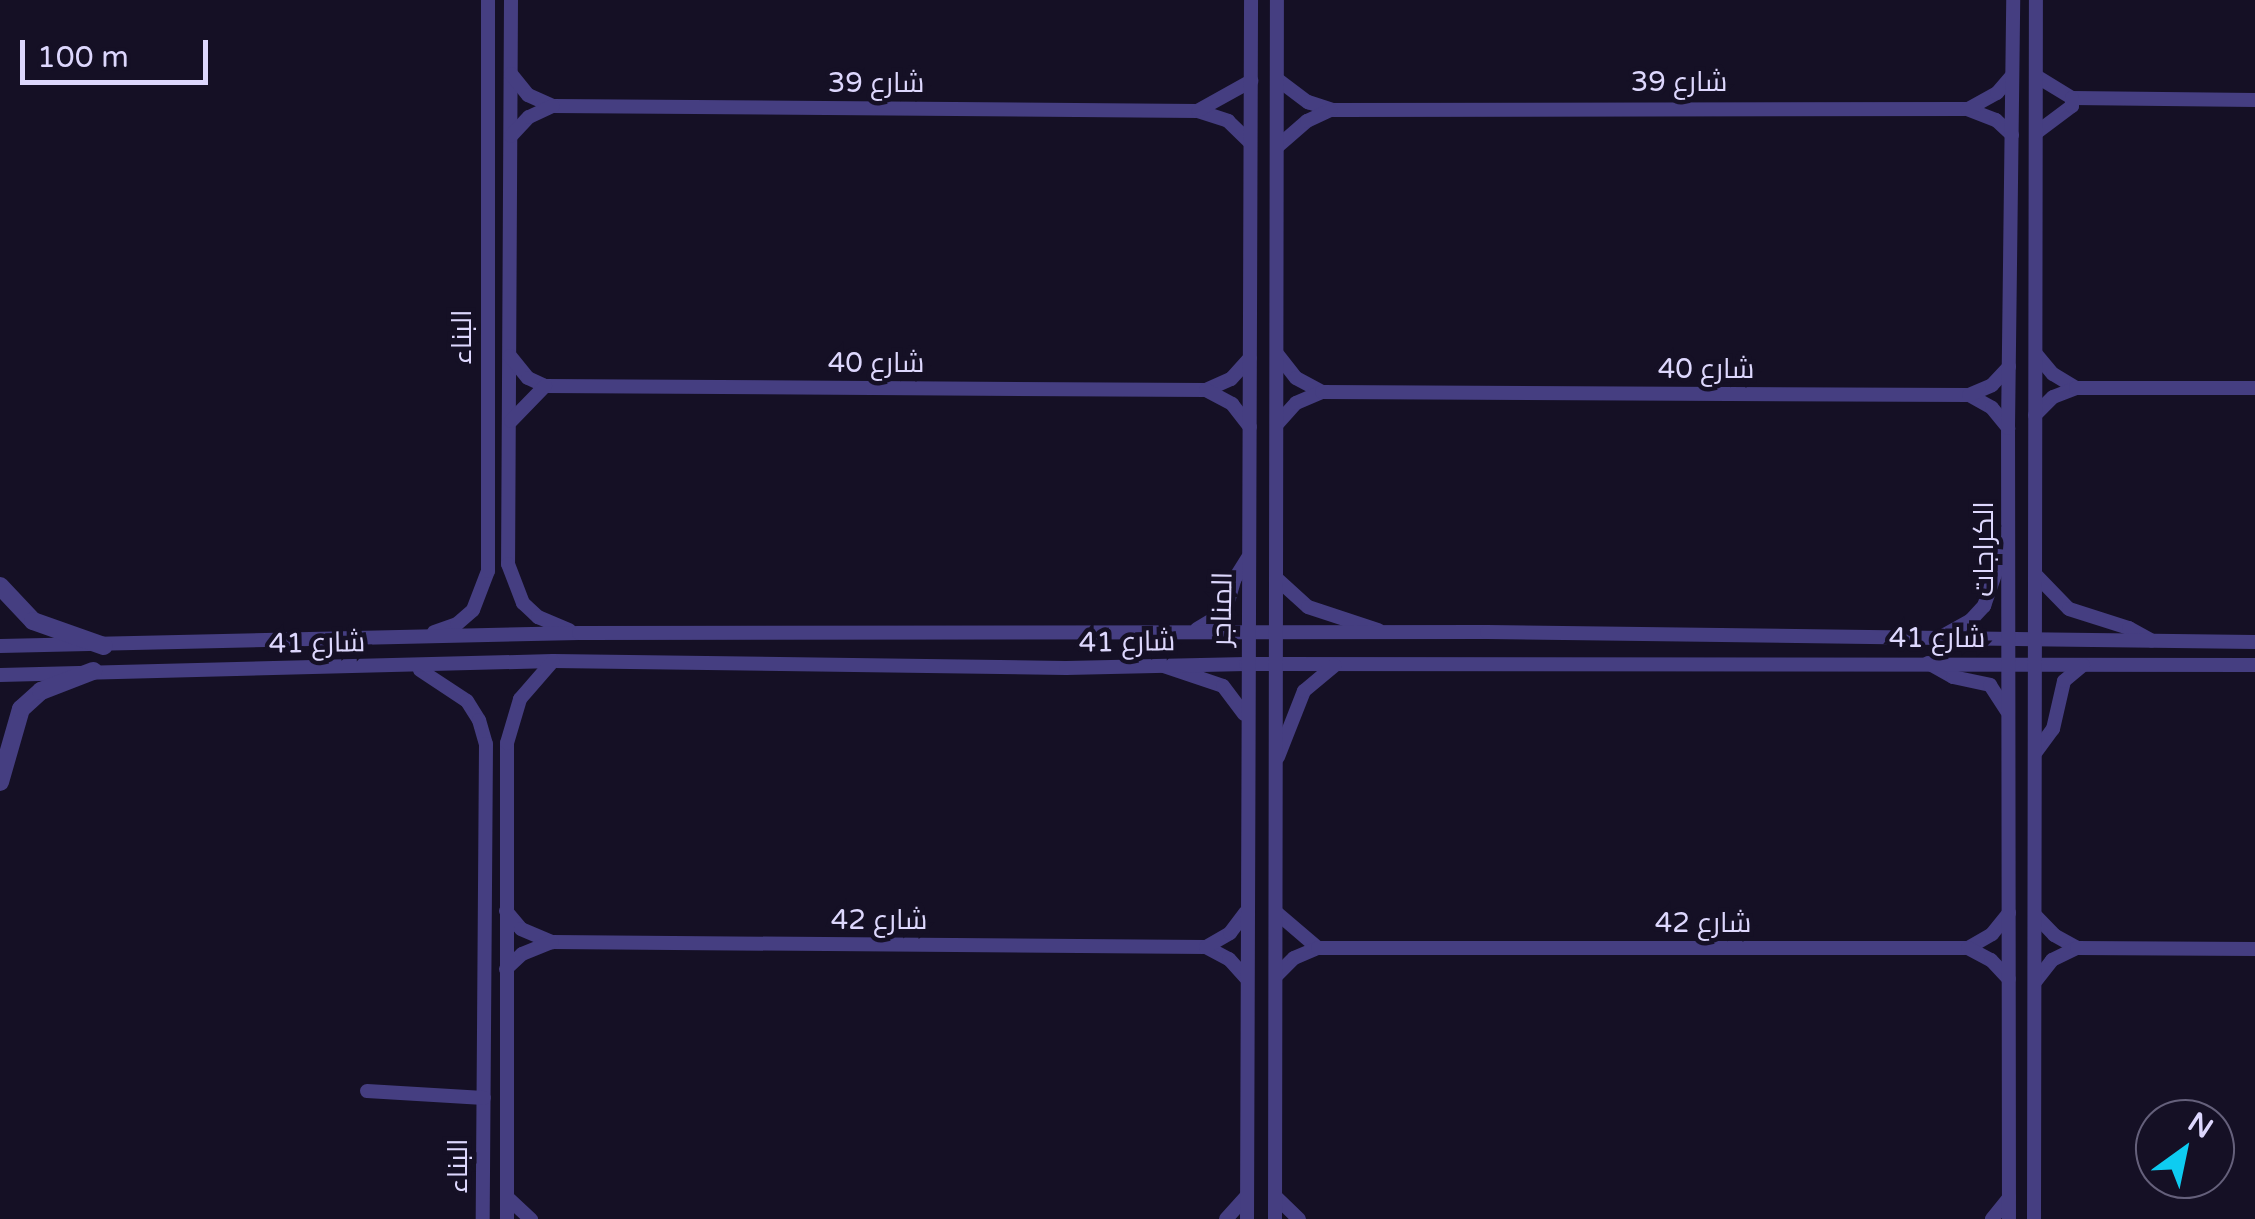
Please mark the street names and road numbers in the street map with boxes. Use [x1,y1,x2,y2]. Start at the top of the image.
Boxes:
street label: شارع 39 [1631,65,1727,99]
street label: شارع 39 [828,66,924,100]
street label: البناء [445,309,479,365]
street label: شارع 40 [828,346,924,380]
street label: شارع 40 [1658,352,1754,386]
street label: الكراجات [1967,501,2001,597]
street label: المناجر [1205,571,1239,647]
street label: شارع 41 [1889,621,1985,655]
street label: شارع 41 [1078,624,1176,660]
street label: شارع 41 [268,625,366,661]
street label: شارع 42 [831,903,927,937]
street label: شارع 42 [1655,906,1751,940]
street label: البناء [441,1138,475,1194]

